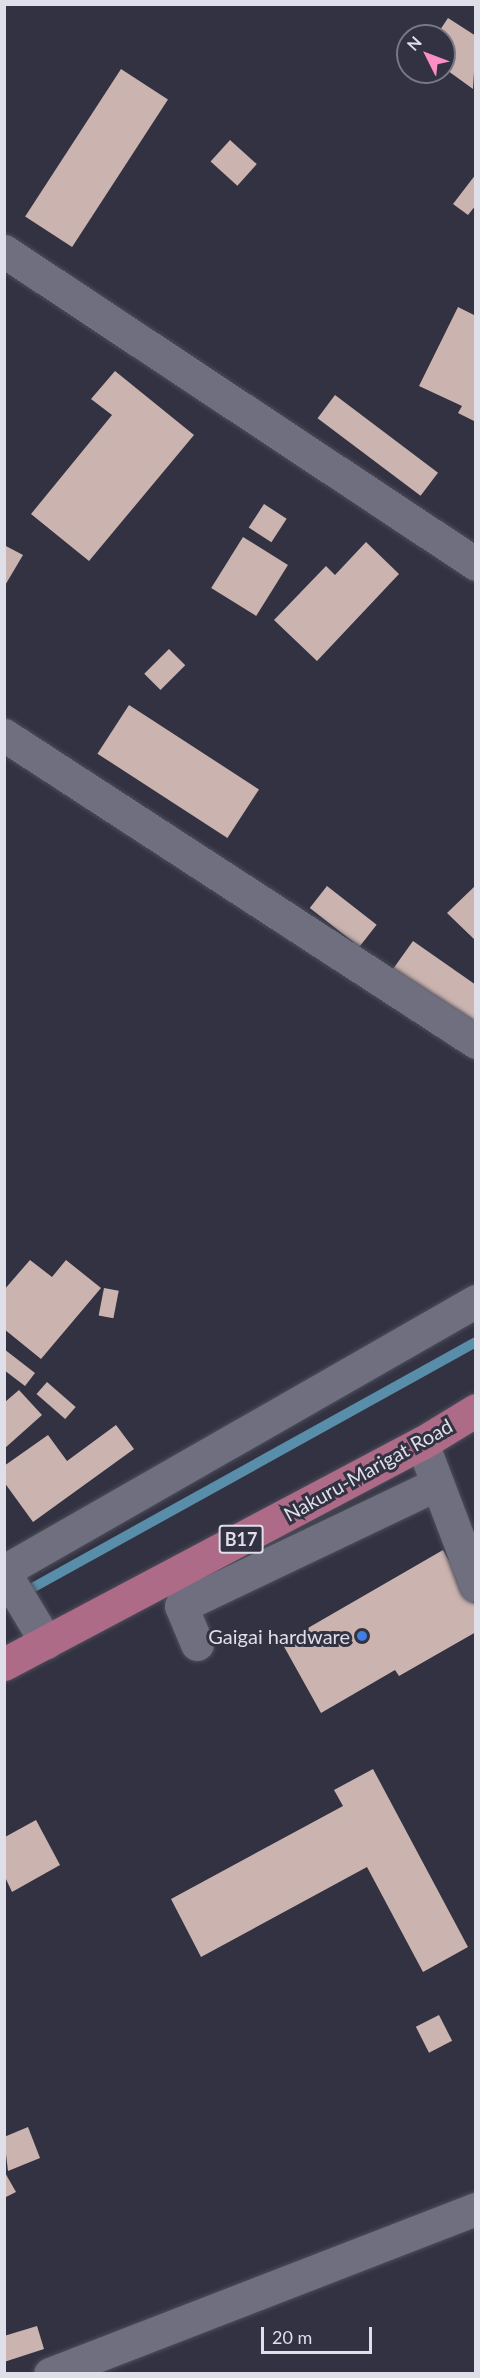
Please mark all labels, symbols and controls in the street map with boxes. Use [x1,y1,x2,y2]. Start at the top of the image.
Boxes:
north arrow [396,24,456,84]
text: N [403,32,425,54]
street label: Nakuru-Marigat Road [279,1414,457,1526]
road number: B17 [218,1524,264,1554]
place label: Gaigai hardware [208,1624,350,1648]
marker: Gaigai hardware [355,1629,369,1643]
scale bar [264,2315,375,2353]
text: 20 m [272,2326,312,2348]

